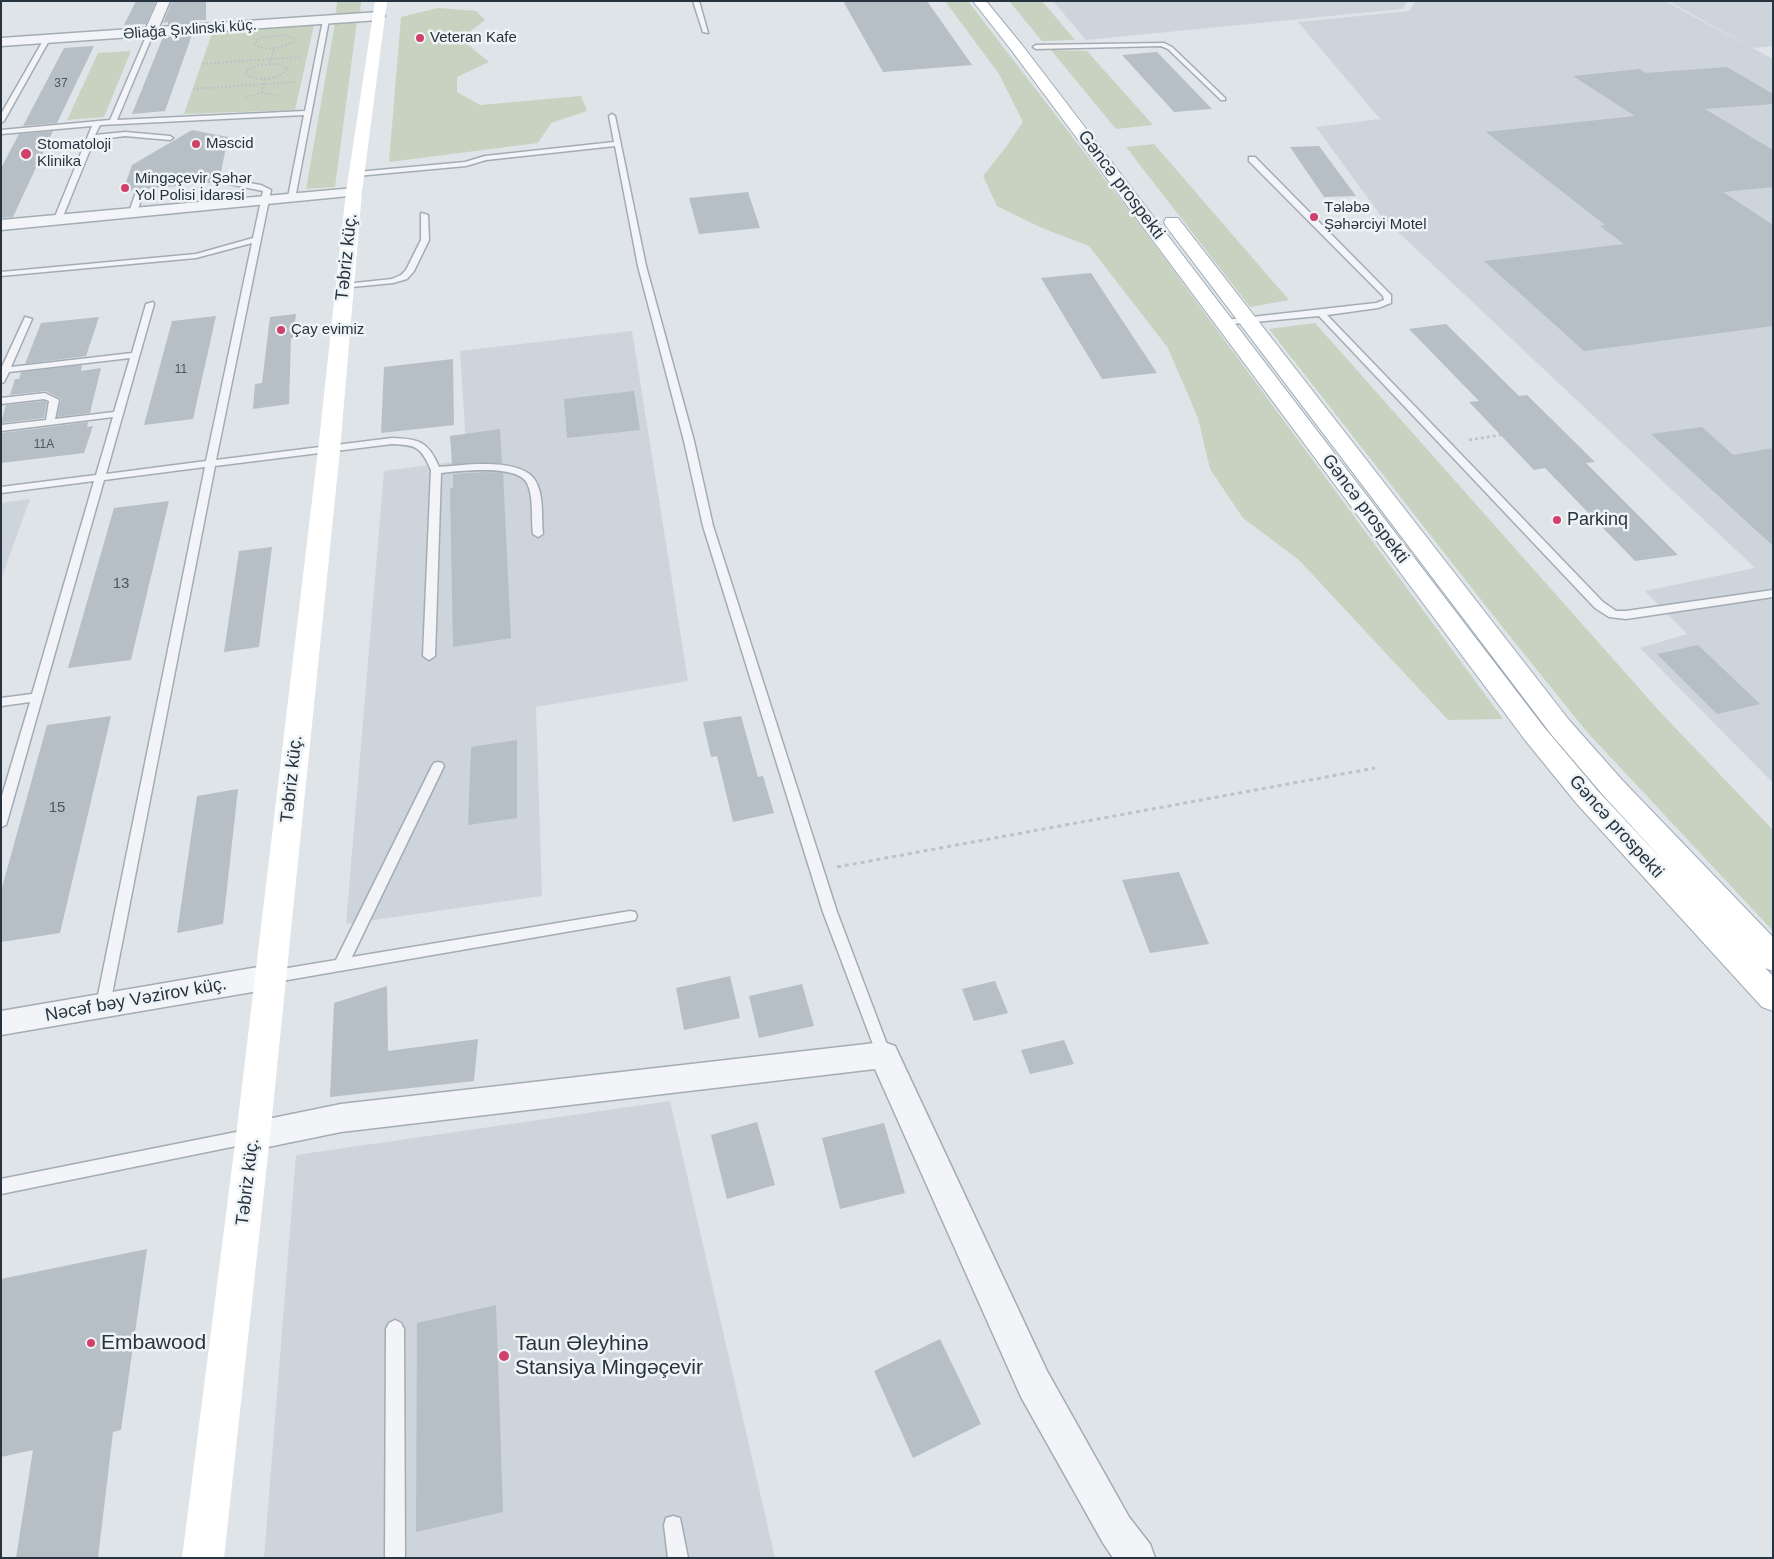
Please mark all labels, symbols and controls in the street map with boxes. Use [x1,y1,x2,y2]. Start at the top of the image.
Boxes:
street label: Əliağa Şıxlinski küç. [123,16,257,44]
place label: Veteran Kafe [430,29,517,47]
marker: Veteran Kafe [414,32,426,44]
house number: 37 [54,77,68,91]
street label: Gəncə prospekti [1073,126,1169,244]
place label: Məscid [206,135,254,153]
place label: Stomatoloji Klinika [37,136,111,171]
marker: Məscid [190,138,202,150]
marker: Stomatoloji Klinika [19,147,33,161]
place label: Mingəçevir Şəhər Yol Polisi İdarəsi [135,170,252,205]
marker: Mingəçevir Şəhər Yol Polisi İdarəsi [119,182,131,194]
place label: Tələbə Şəhərciyi Motel [1324,199,1427,234]
marker: Tələbə Şəhərciyi Motel [1308,211,1320,223]
street label: Təbriz küç. [332,212,362,302]
place label: Çay evimiz [291,321,364,339]
marker: Çay evimiz [275,324,287,336]
house number: 11 [175,363,187,377]
house number: 11A [34,438,54,452]
street label: Gəncə prospekti [1317,450,1413,568]
place label: Parkinq [1567,509,1628,531]
marker: Parkinq [1551,514,1563,526]
house number: 13 [113,575,129,593]
street label: Təbriz küç. [277,734,307,824]
street label: Gəncə prospekti [1564,771,1668,883]
house number: 15 [49,799,65,817]
street label: Nəcəf bəy Vəzirov küç. [43,973,229,1027]
street label: Təbriz küç. [232,1137,264,1227]
place label: Embawood [101,1330,206,1356]
place label: Taun Əleyhinə Stansiya Mingəçevir [515,1331,703,1381]
marker: Embawood [85,1337,97,1349]
marker: Taun Əleyhinə Stansiya Mingəçevir [497,1349,511,1363]

